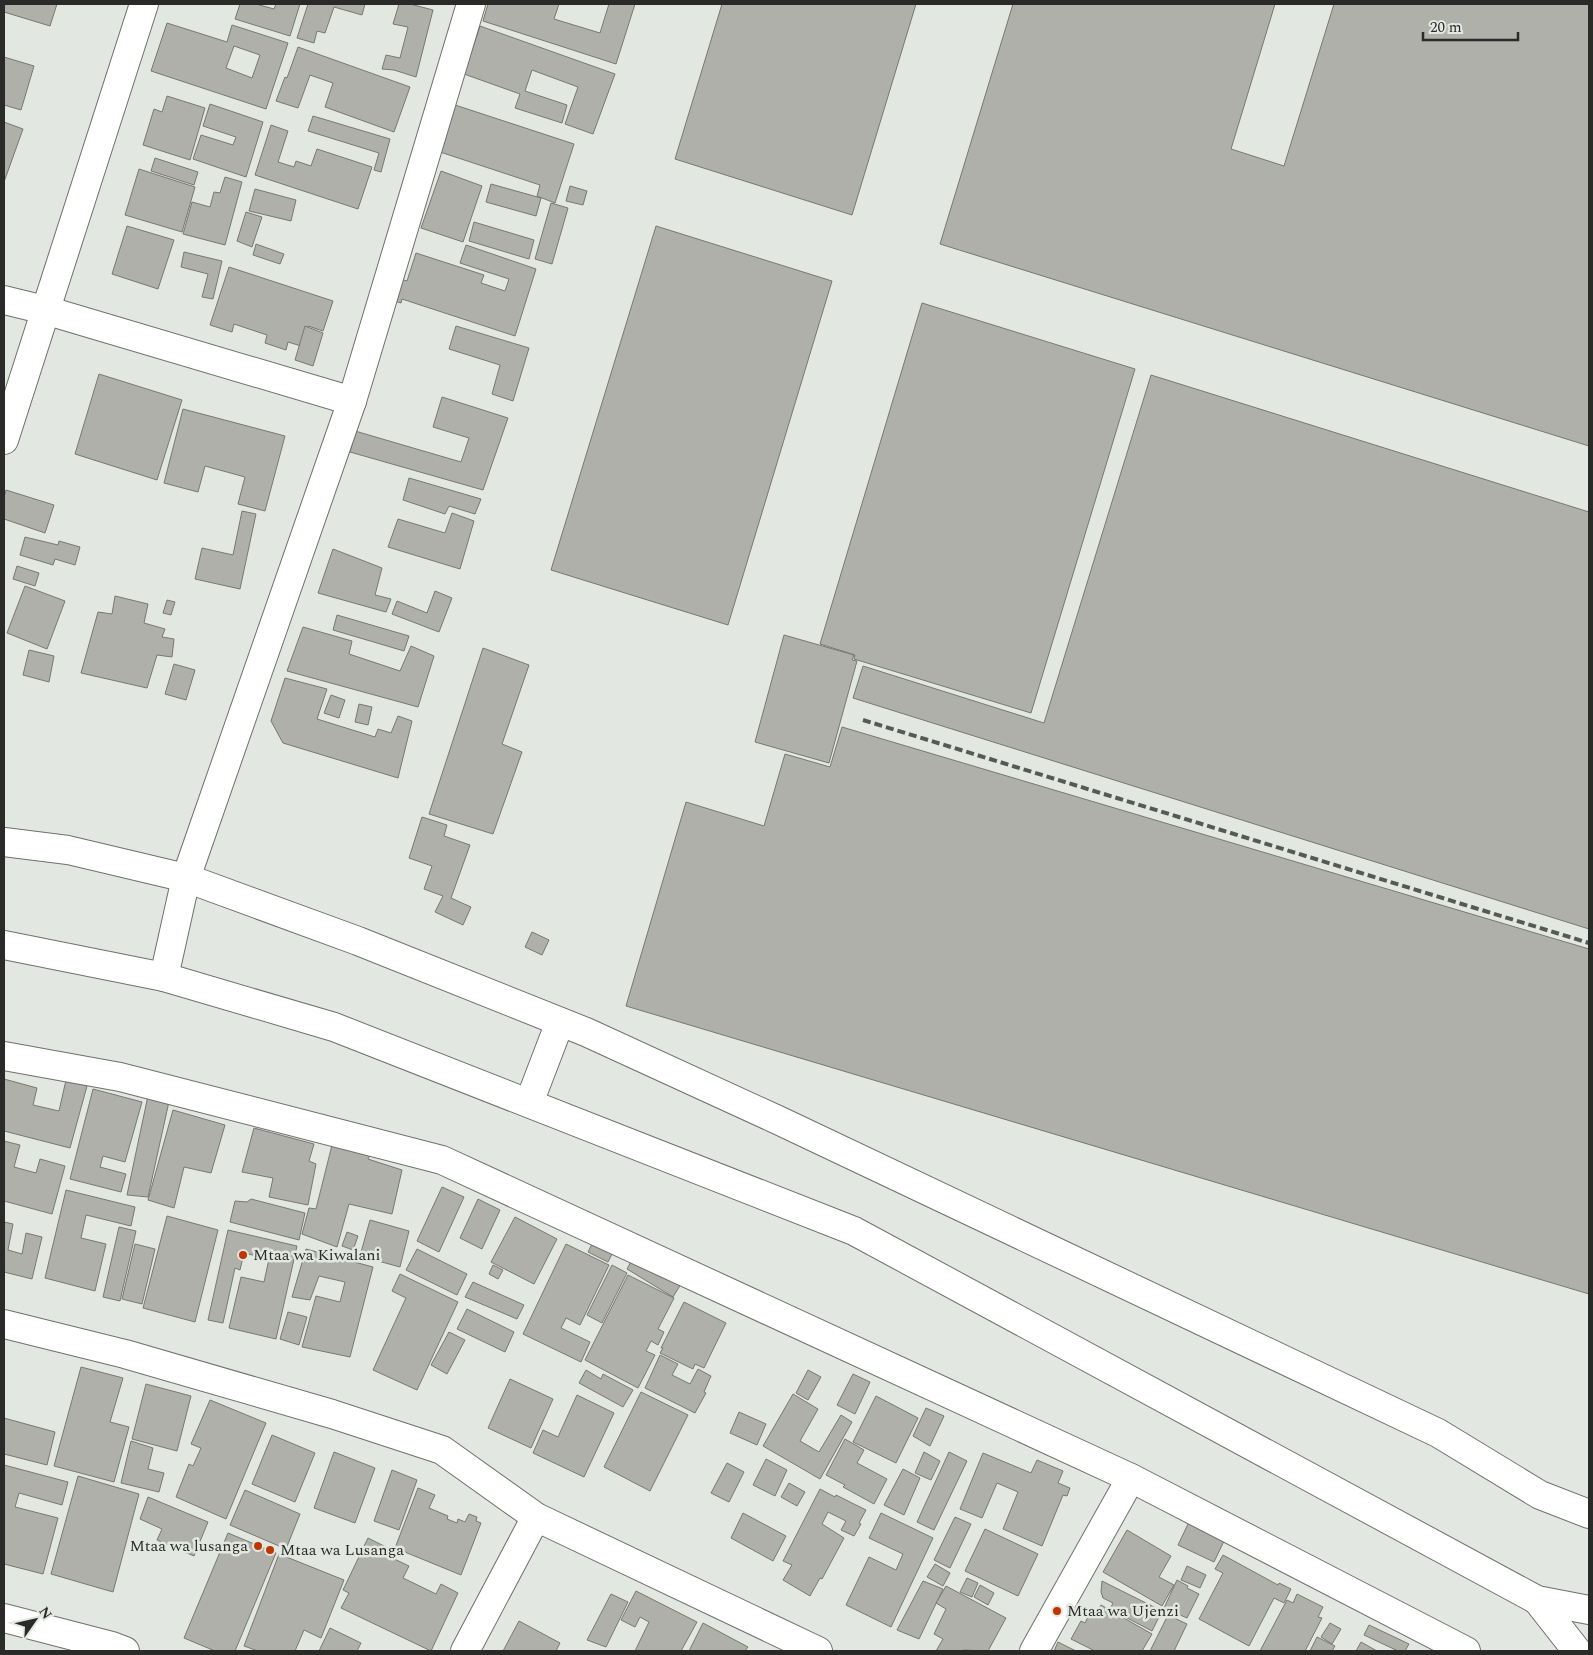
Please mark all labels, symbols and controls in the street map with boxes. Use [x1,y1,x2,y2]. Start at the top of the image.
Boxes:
scale bar [1423,10,1518,42]
text: 20 m [1430,16,1462,39]
place label: Mtaa wa Kiwalani [253,1243,380,1267]
marker: Mtaa wa Kiwalani [237,1249,249,1261]
place label: Mtaa wa lusanga [129,1534,248,1558]
place label: Mtaa wa Lusanga [280,1538,404,1562]
marker: Mtaa wa lusanga [252,1540,264,1552]
marker: Mtaa wa Lusanga [264,1544,276,1556]
north arrow [10,1595,60,1645]
place label: Mtaa wa Ujenzi [1067,1599,1179,1623]
text: N [33,1602,57,1624]
marker: Mtaa wa Ujenzi [1051,1605,1063,1617]

